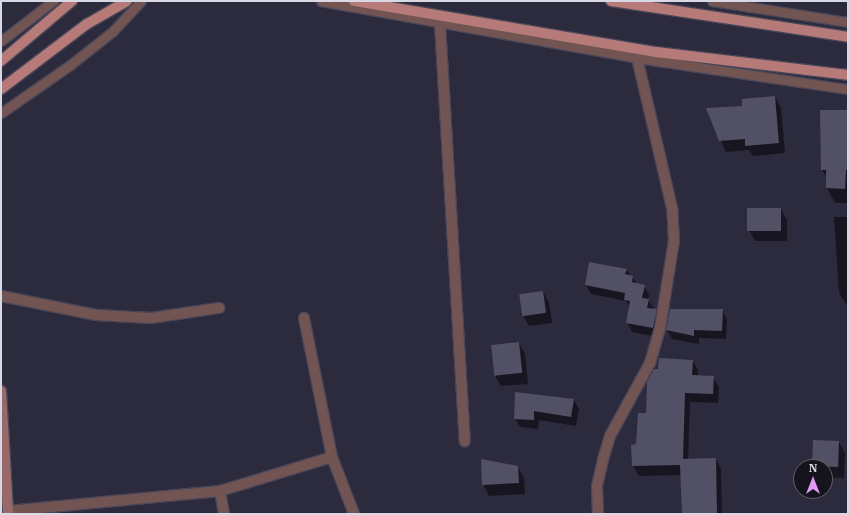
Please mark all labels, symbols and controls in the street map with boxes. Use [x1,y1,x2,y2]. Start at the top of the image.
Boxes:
north arrow [793,459,833,499]
text: N [809,461,817,475]

